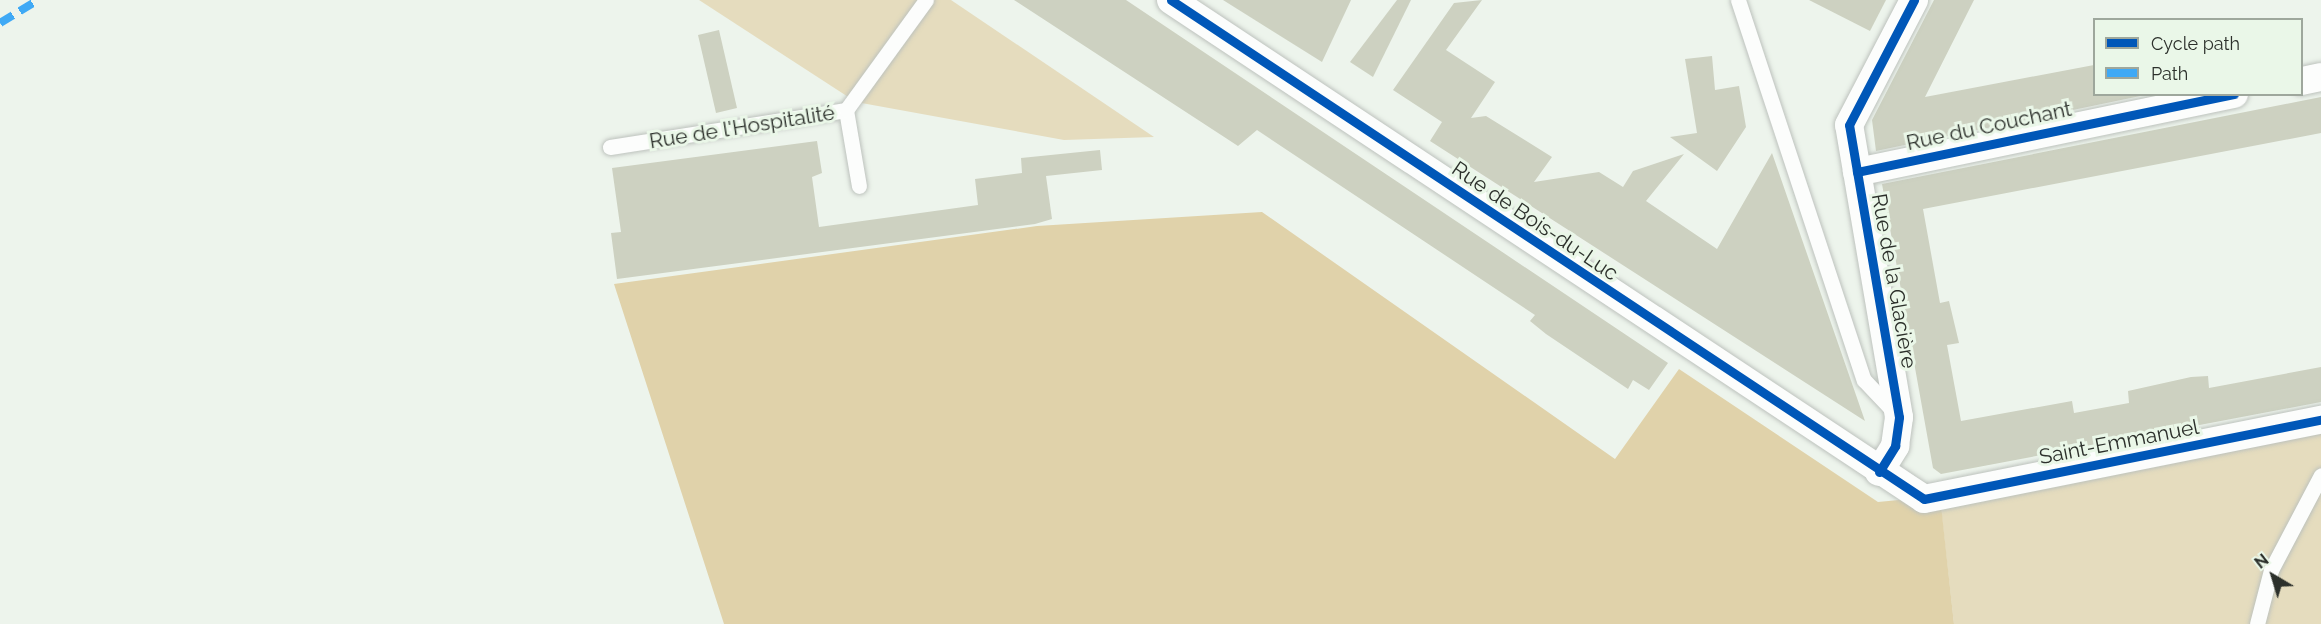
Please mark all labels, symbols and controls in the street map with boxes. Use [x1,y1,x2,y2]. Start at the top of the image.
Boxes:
legend [2093,18,2303,96]
text: Cycle path [2151,33,2240,54]
text: Path [2151,63,2188,84]
street label: Rue du Couchant [1904,96,2074,156]
street label: Rue de l'Hospitalité [647,100,837,154]
street label: Rue de Bois-du-Luc [1447,156,1623,286]
street label: Rue de la Glacière [1866,192,1922,370]
street label: Saint-Emmanuel [2037,414,2201,470]
north arrow [2243,546,2303,606]
text: N [2251,550,2272,573]

